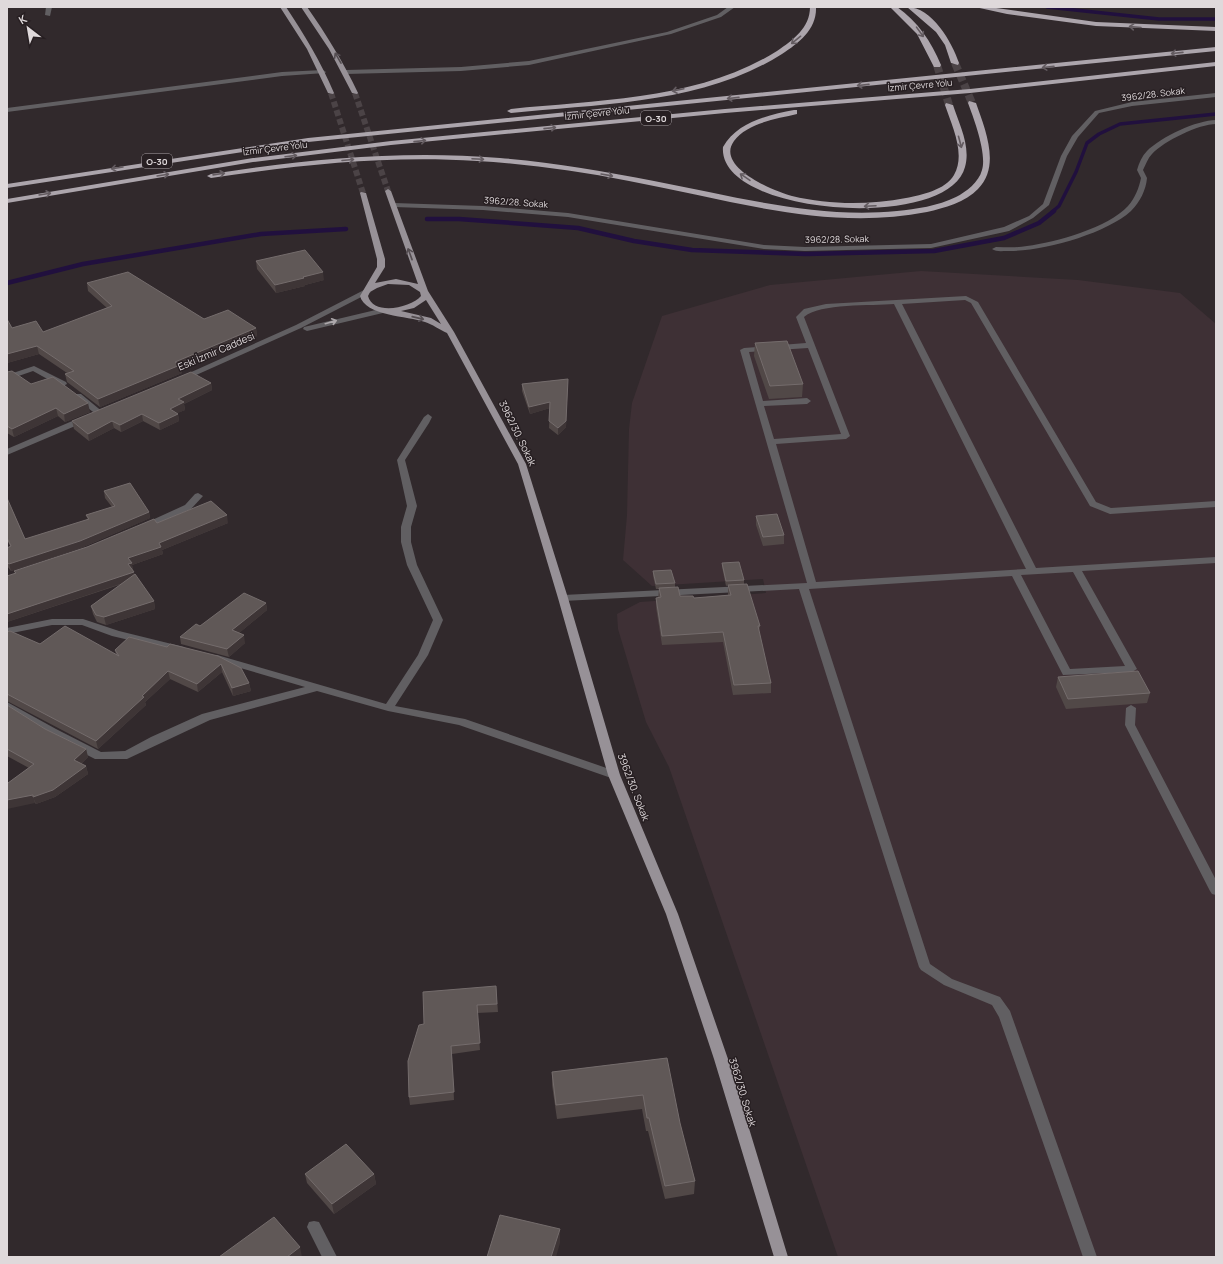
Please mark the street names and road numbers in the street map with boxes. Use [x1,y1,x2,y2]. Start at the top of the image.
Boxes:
street label: İzmir Çevre Yolu [887,76,953,94]
street label: 3962/28. Sokak [1120,84,1186,104]
street label: İzmir Çevre Yolu [564,103,630,123]
road number: O-30 [641,111,671,125]
street label: İzmir Çevre Yolu [242,138,308,158]
road number: O-30 [142,154,172,168]
street label: 3962/28. Sokak [484,193,549,211]
street label: 3962/28. Sokak [805,232,870,246]
street label: Eski İzmir Caddesi [175,328,257,374]
street label: 3962/30. Sokak [496,398,540,469]
street label: 3962/30. Sokak [615,751,654,824]
street label: 3962/30. Sokak [726,1056,760,1129]

